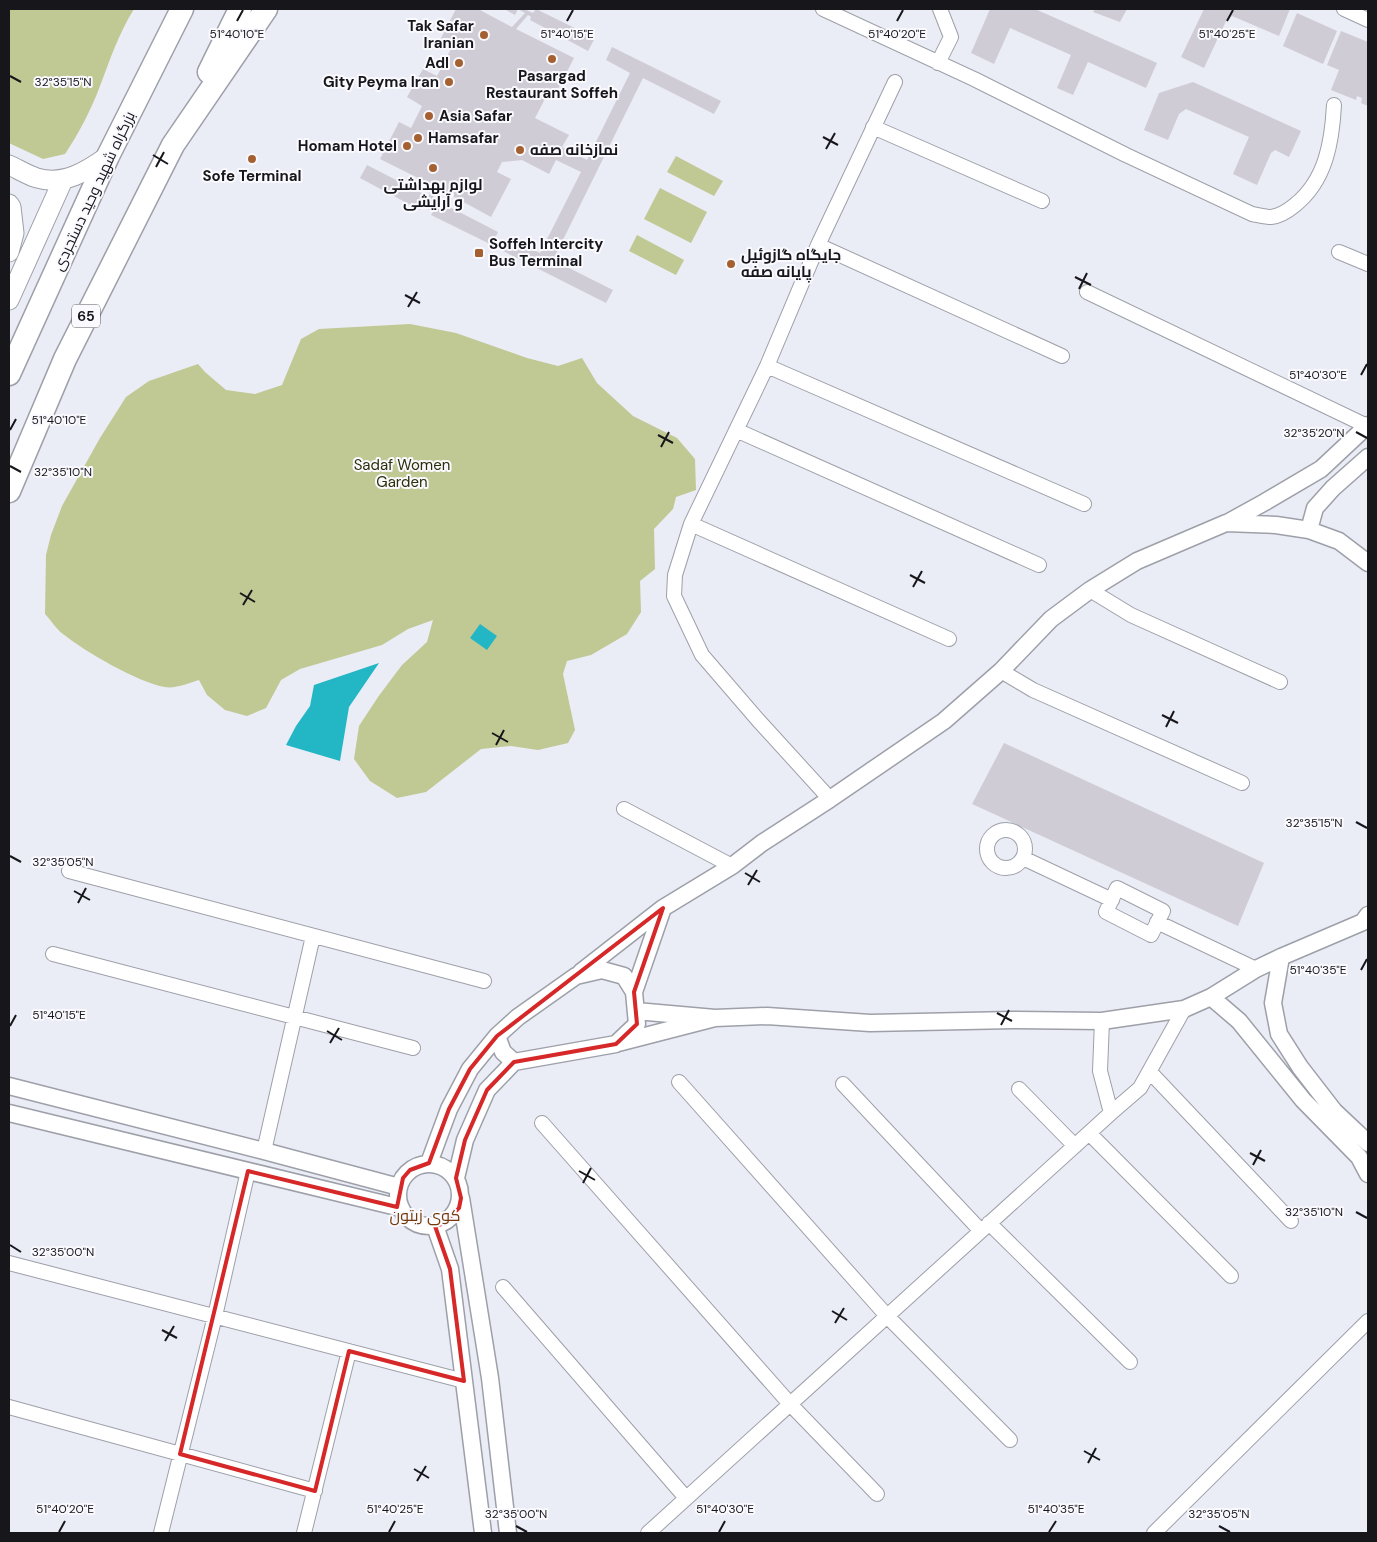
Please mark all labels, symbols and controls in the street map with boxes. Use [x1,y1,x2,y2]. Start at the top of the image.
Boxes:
place label: Tak Safar Iranian [407,16,474,53]
text: 51°40'10"E [210,26,265,42]
text: 51°40'15"E [540,26,594,42]
text: 51°40'20"E [868,26,926,42]
text: 51°40'25"E [1199,26,1256,42]
marker: Tak Safar Iranian [478,29,490,41]
place label: Adl [425,53,449,73]
marker: Pasargad Restaurant Soffeh [546,53,558,65]
marker: Adl [453,57,465,69]
place label: Pasargad Restaurant Soffeh [486,66,618,103]
place label: Gity Peyma Iran [323,72,439,92]
text: 32°35'15"N [35,74,91,90]
marker: Gity Peyma Iran [443,76,455,88]
place label: Asia Safar [439,106,512,126]
street label: بزرگراه شهید وحید دستجردی [48,108,140,274]
marker: Asia Safar [423,110,435,122]
place label: Hamsafar [428,128,499,148]
marker: Hamsafar [412,132,424,144]
place label: Homam Hotel [298,136,397,156]
marker: Homam Hotel [401,140,413,152]
place label: نمازخانه صفه [530,140,618,160]
marker: نمازخانه صفه [514,144,526,156]
marker: Sofe Terminal [246,153,258,165]
marker: لوازم بهداشتی و آرایشی [427,162,439,174]
place label: Sofe Terminal [202,166,302,186]
place label: لوازم بهداشتی و آرایشی [384,175,482,212]
place label: Soffeh Intercity Bus Terminal [489,234,603,271]
place label: جایگاه گازوئیل پایانه صفه [741,245,841,283]
marker: Soffeh Intercity Bus Terminal [473,247,485,259]
marker: جایگاه گازوئیل پایانه صفه [725,258,737,270]
road number: 65 [72,304,100,328]
text: 51°40'30"E [1289,367,1347,383]
text: 51°40'10"E [32,412,87,428]
text: 32°35'20"N [1283,425,1345,441]
park label: Sadaf Women Garden [354,455,450,492]
text: 32°35'10"N [34,464,92,480]
text: 32°35'15"N [1286,815,1342,831]
text: 32°35'05"N [32,854,94,870]
text: 51°40'35"E [1289,962,1347,978]
text: 51°40'15"E [32,1007,86,1023]
text: 32°35'10"N [1285,1204,1343,1220]
district label: کوی زیتون [390,1205,460,1226]
text: 32°35'00"N [32,1244,94,1260]
text: 51°40'20"E [36,1501,94,1517]
text: 51°40'25"E [367,1501,424,1517]
text: 51°40'30"E [696,1501,754,1517]
text: 51°40'35"E [1027,1501,1085,1517]
text: 32°35'00"N [485,1506,547,1522]
text: 32°35'05"N [1188,1506,1250,1522]

